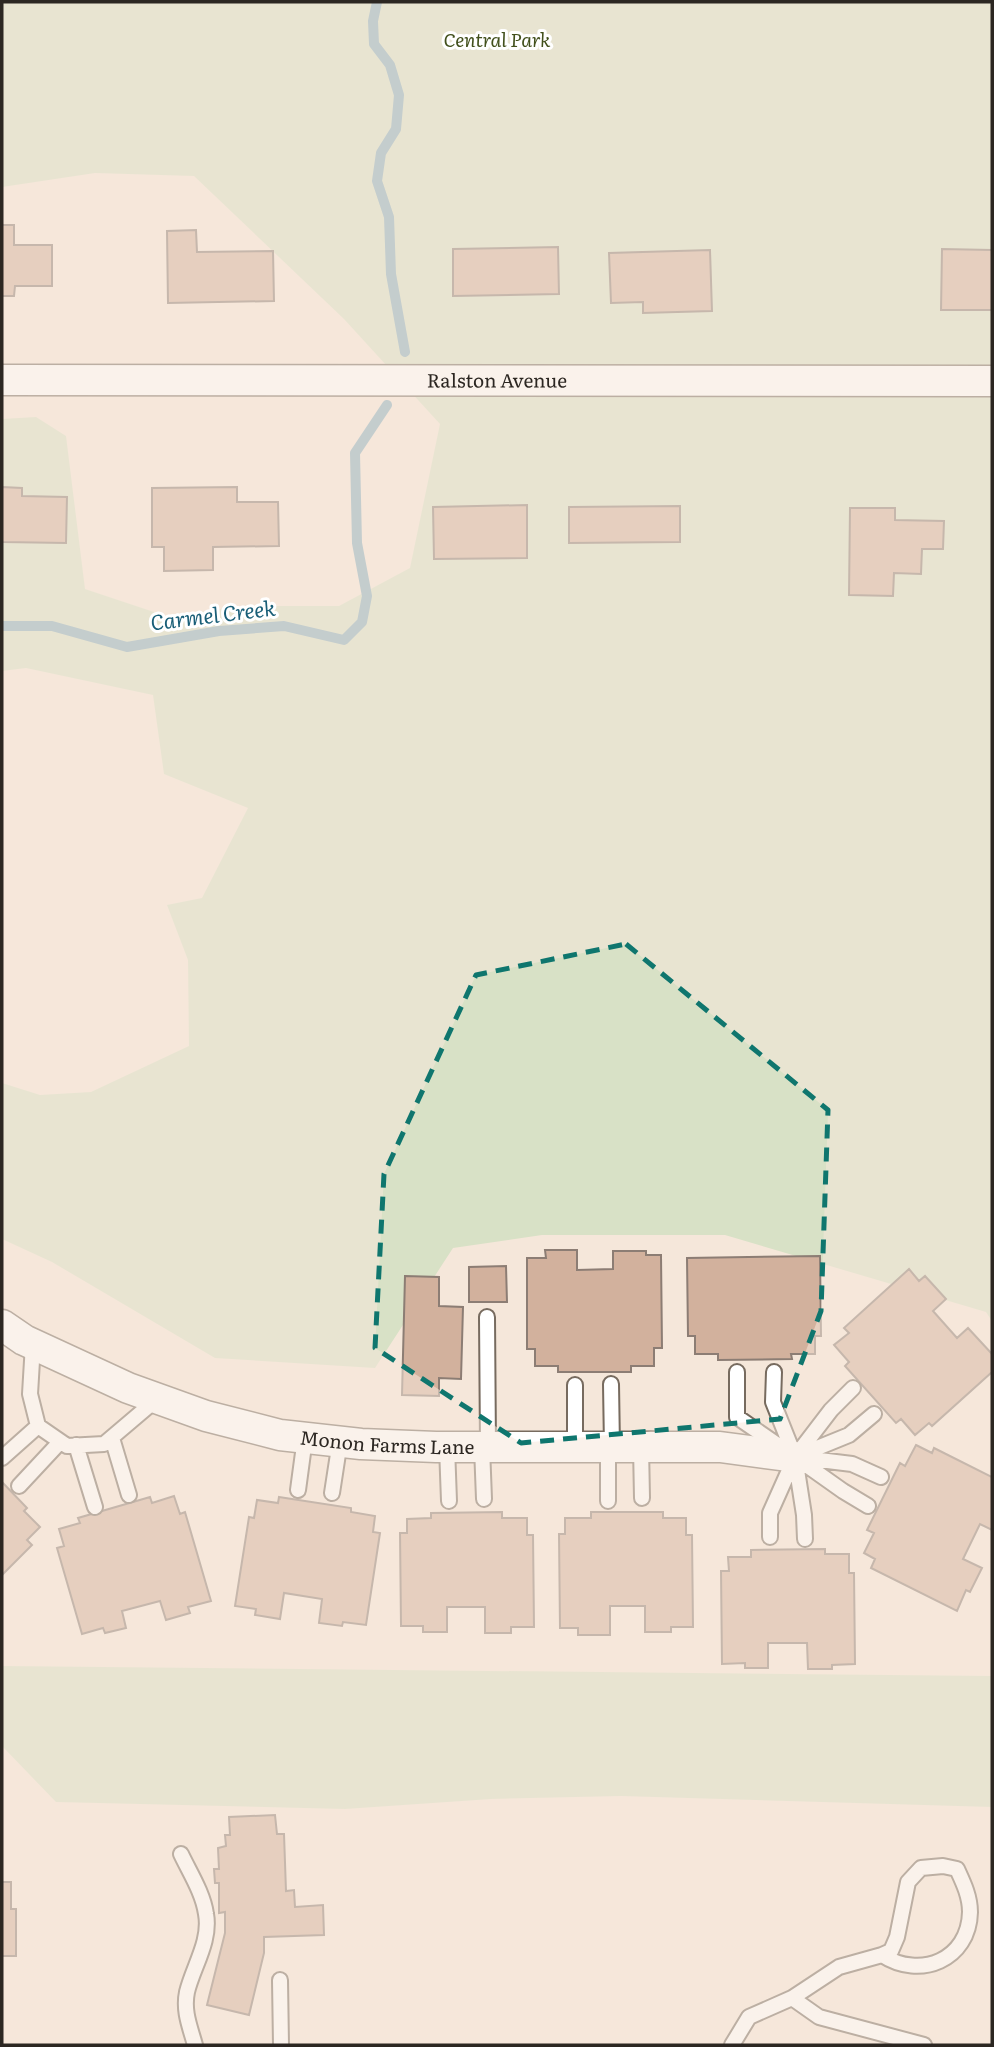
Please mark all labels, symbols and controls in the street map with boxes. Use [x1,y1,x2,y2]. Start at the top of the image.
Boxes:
park label: Central Park [443,25,551,53]
street label: Ralston Avenue [427,365,567,394]
water label: Carmel Creek [149,590,277,637]
street label: Monon Farms Lane [299,1422,474,1460]

